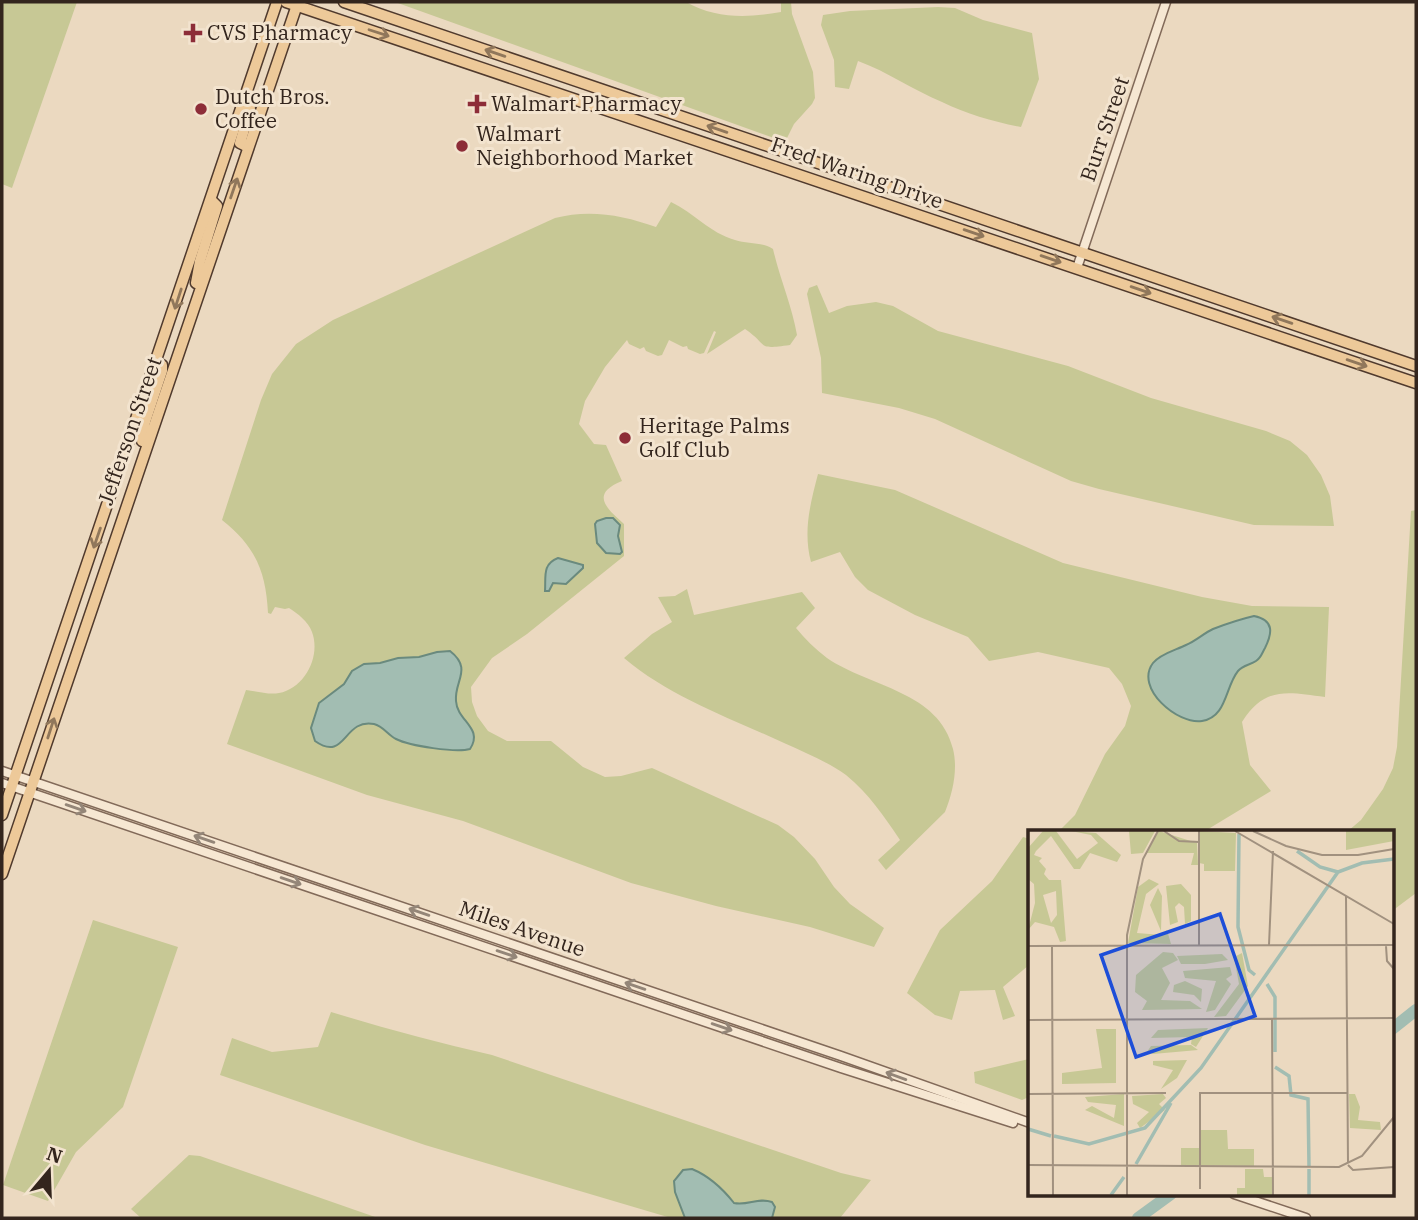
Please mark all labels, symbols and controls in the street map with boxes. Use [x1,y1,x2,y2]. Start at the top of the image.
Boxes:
place label: CVS Pharmacy [207,18,353,46]
marker: CVS Pharmacy [185,25,201,41]
one-way arrow [368,27,390,40]
one-way arrow [485,46,507,58]
street label: Burr Street [1073,72,1135,185]
place label: Dutch Bros. Coffee [215,82,330,134]
place label: Walmart Pharmacy [491,89,682,117]
marker: Walmart Pharmacy [469,96,485,112]
marker: Dutch Bros. Coffee [193,101,209,117]
place label: Walmart Neighborhood Market [476,119,693,171]
one-way arrow [707,122,729,134]
street label: Fred Waring Drive [768,129,947,215]
marker: Walmart Neighborhood Market [454,138,470,154]
one-way arrow [229,177,241,199]
one-way arrow [963,227,985,240]
one-way arrow [1040,254,1062,266]
one-way arrow [1130,285,1152,297]
one-way arrow [171,287,183,309]
one-way arrow [1271,313,1293,326]
street label: Jefferson Street [91,353,167,508]
one-way arrow [1346,357,1368,370]
place label: Heritage Palms Golf Club [639,411,790,463]
marker: Heritage Palms Golf Club [617,430,633,446]
one-way arrow [90,526,102,548]
one-way arrow [46,717,59,739]
one-way arrow [64,803,86,815]
inset map [1028,830,1394,1196]
one-way arrow [193,832,215,845]
one-way arrow [280,876,302,888]
street label: Miles Avenue [456,893,589,963]
one-way arrow [409,905,431,917]
one-way arrow [495,949,517,961]
one-way arrow [624,979,646,991]
one-way arrow [711,1022,733,1034]
one-way arrow [885,1069,907,1082]
north arrow [14,1136,84,1206]
text: N [44,1141,66,1169]

